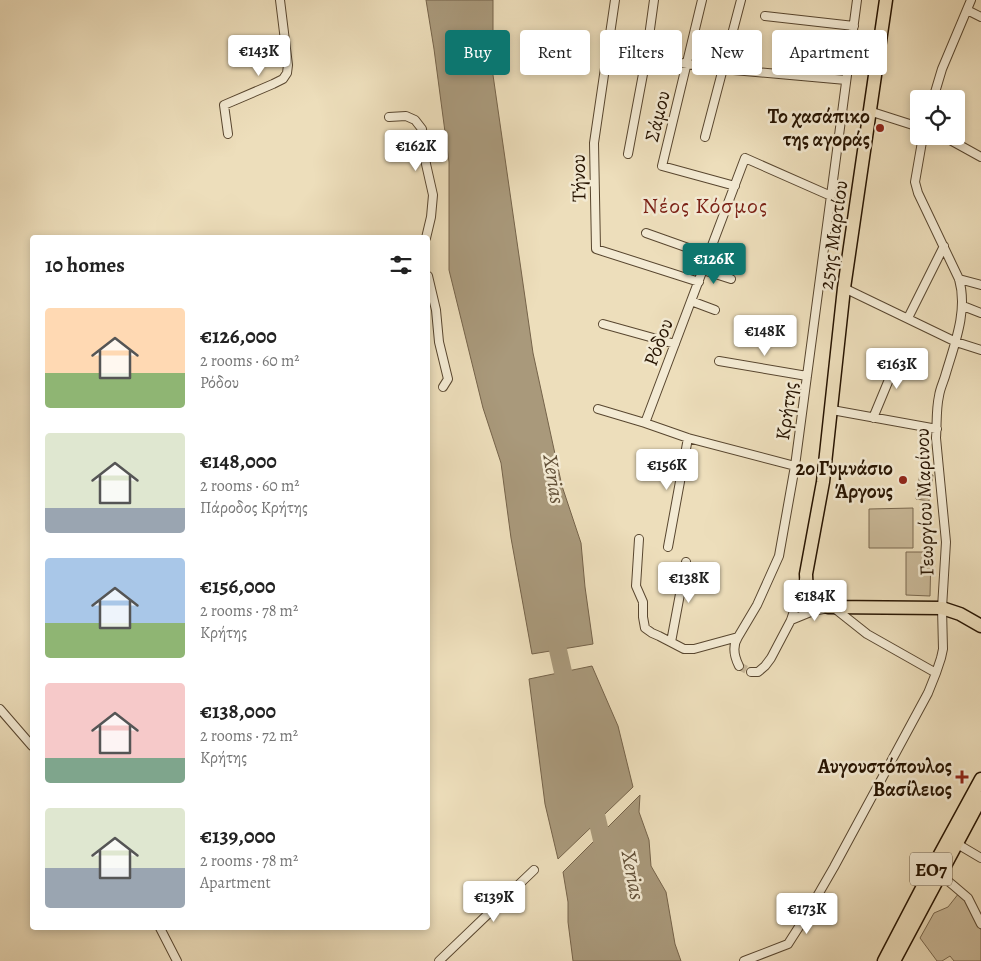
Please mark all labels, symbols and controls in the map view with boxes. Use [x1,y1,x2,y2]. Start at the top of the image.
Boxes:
chip: Buy [445,30,510,75]
chip: Rent [520,30,590,75]
chip: Filters [600,30,682,75]
chip: New [692,30,762,75]
chip: Apartment [772,30,887,75]
pin: €143K [224,34,294,77]
text: €143K [239,40,279,62]
street label: Σάμου [638,88,677,145]
map controls [910,90,965,145]
button: locate [910,90,965,145]
place label: Το χασάπικο της αγοράς [768,103,870,153]
marker: Το χασάπικο της αγοράς [874,122,886,134]
pin: €162K [381,130,451,172]
text: €162K [396,135,436,157]
street label: Τήνου [565,154,592,202]
street label: 25ης Μαρτίου [812,179,855,291]
district label: Νέος Κόσμος [642,191,768,221]
pin: €126K [679,242,749,285]
text: €126K [694,248,734,270]
text: 10 homes [45,251,125,279]
icon: filters [387,251,415,279]
pin: €148K [730,314,800,357]
street label: Ρόδου [637,315,680,370]
text: €148K [745,320,785,342]
text: €126,000 [200,322,277,350]
icon: home [85,328,145,388]
pin: €163K [862,348,932,390]
text: 2 rooms · 60 m² [200,350,300,372]
text: €163K [877,353,917,375]
text: Ρόδου [200,372,239,394]
street label: Κρήτης [769,380,804,442]
street label: Γεωργίου Μαρίνου [908,428,941,576]
text: €148,000 [200,447,277,475]
pin: €156K [632,448,702,491]
water label: Xerias [536,451,572,506]
icon: home [85,453,145,513]
text: €156K [647,454,687,476]
place label: 2ο Γυμνάσιο Άργους [795,455,893,505]
marker: 2ο Γυμνάσιο Άργους [897,474,909,486]
text: 2 rooms · 60 m² [200,475,300,497]
text: Πάροδος Κρήτης [200,497,308,519]
pin: €138K [654,562,724,604]
text: €138K [669,567,709,589]
text: €156,000 [200,572,276,600]
icon: home [85,578,145,638]
pin: €184K [780,580,850,622]
text: €184K [795,585,835,607]
text: 2 rooms · 78 m² [200,600,298,622]
text: Κρήτης [200,622,247,644]
text: €138,000 [200,697,276,725]
icon: home [85,703,145,763]
text: 2 rooms · 72 m² [200,725,298,747]
text: Κρήτης [200,747,247,769]
place label: Αυγουστόπουλος Βασίλειος [817,753,952,803]
marker: Αυγουστόπουλος Βασίλειος [956,771,968,783]
text: €139,000 [200,822,276,850]
icon: home [85,828,145,888]
water label: Xerias [614,847,651,902]
text: 2 rooms · 78 m² [200,850,298,872]
road number: ΕΟ7 [910,852,952,886]
text: Apartment [200,872,271,894]
pin: €139K [459,880,529,923]
text: €139K [474,886,514,908]
pin: €173K [772,892,842,935]
text: €173K [787,898,827,920]

